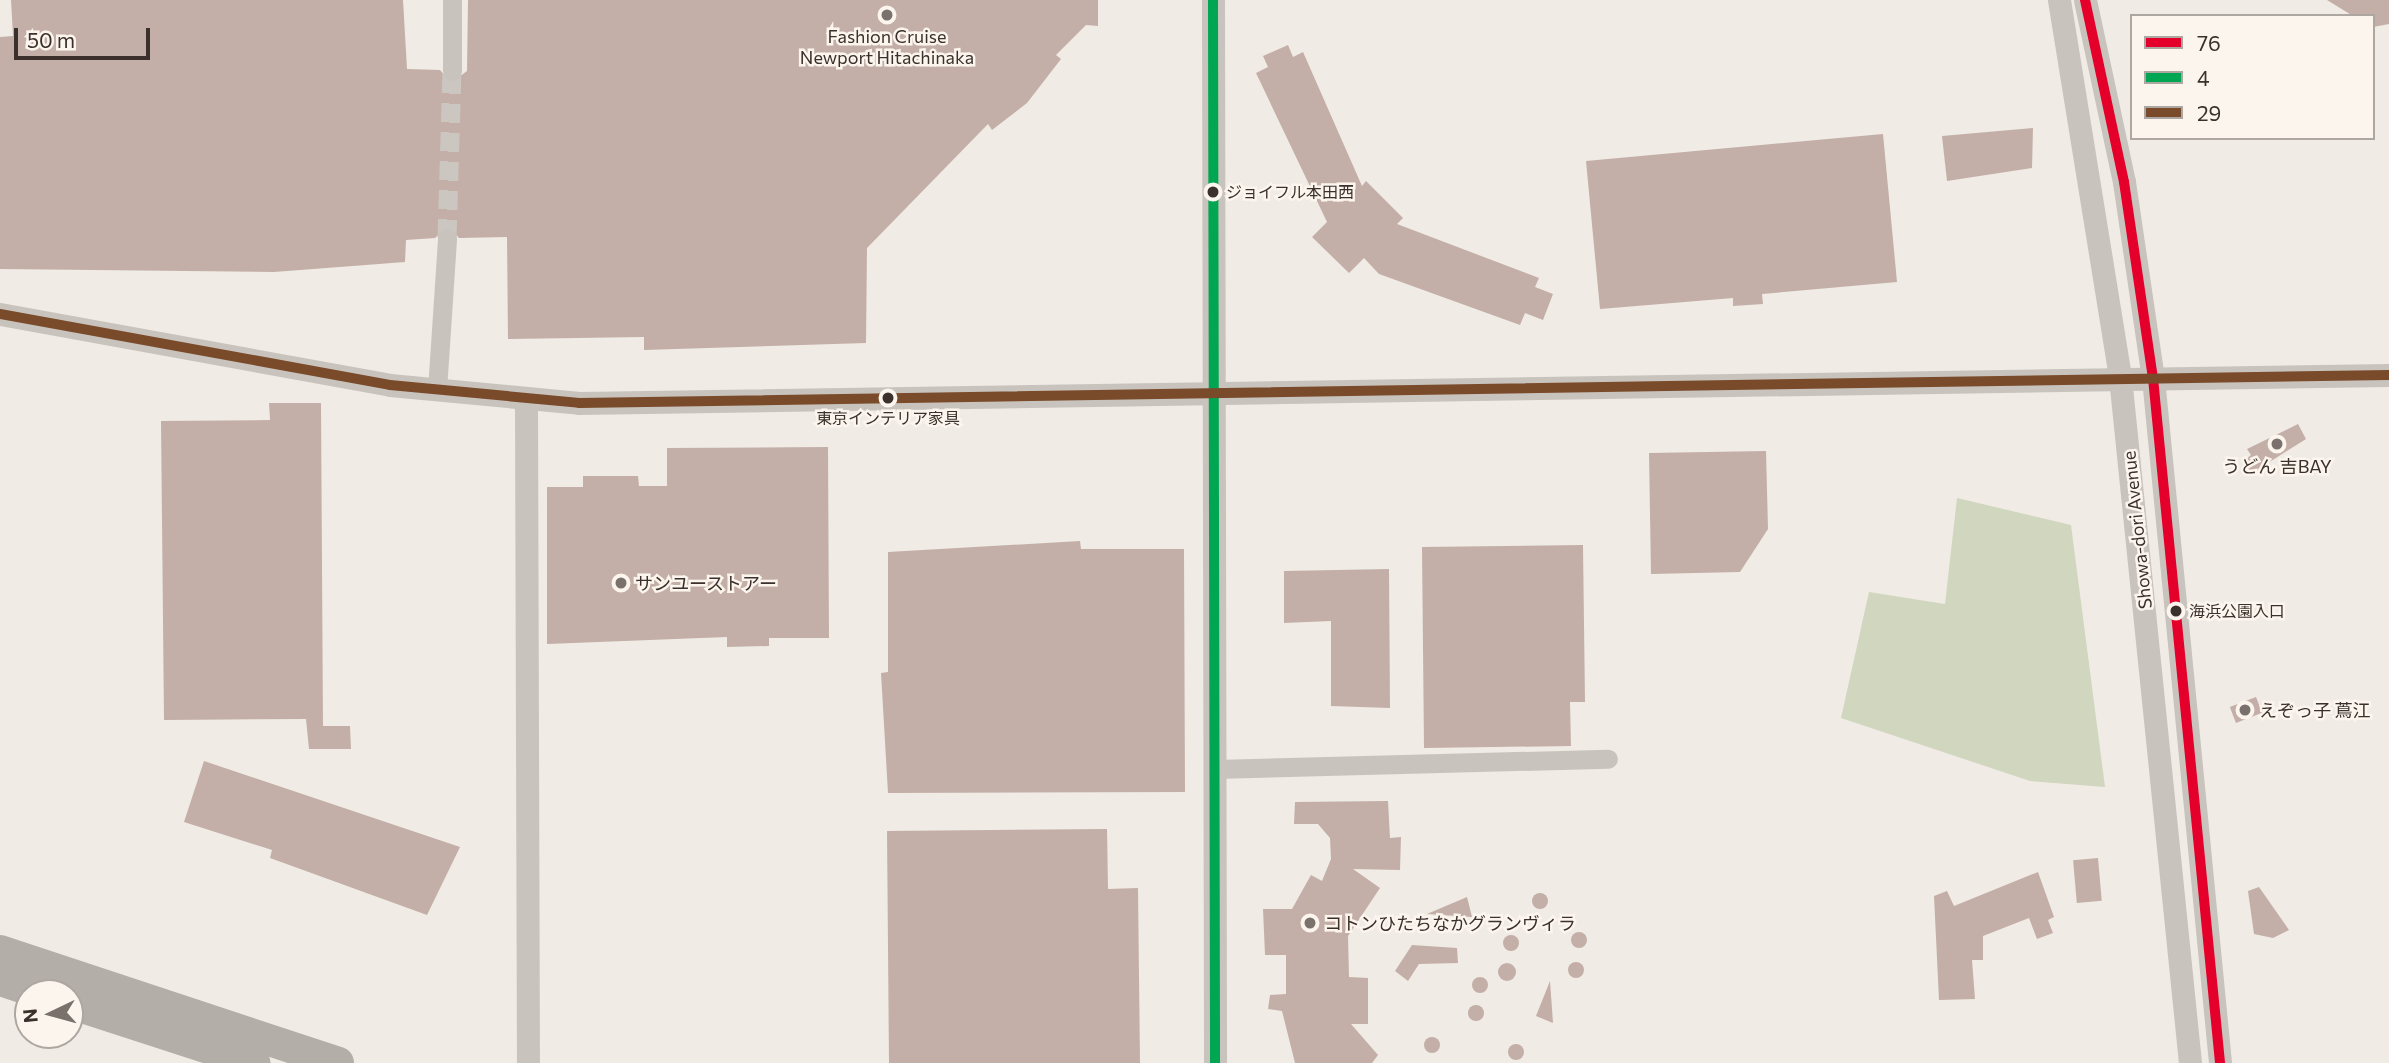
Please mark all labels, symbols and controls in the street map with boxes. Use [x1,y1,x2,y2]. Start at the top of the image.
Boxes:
marker: Fashion Cruise Newport Hitachinaka [879,7,895,23]
scale bar [18,14,154,58]
legend [2130,14,2375,140]
place label: Fashion Cruise Newport Hitachinaka [800,26,974,68]
text: 50 m [27,27,75,52]
text: 76 [2197,30,2221,55]
text: 4 [2197,65,2210,90]
text: 29 [2197,100,2221,125]
place label: ジョイフル本田西 [1226,182,1354,202]
marker: ジョイフル本田西 [1206,185,1220,199]
marker: 東京インテリア家具 [881,391,895,405]
place label: 東京インテリア家具 [816,408,960,428]
marker: うどん 吉BAY [2269,436,2285,452]
street label: Showa-dori Avenue [2118,450,2156,610]
place label: うどん 吉BAY [2222,455,2332,477]
place label: サンユーストアー [635,572,778,594]
marker: サンユーストアー [613,575,629,591]
place label: 海浜公園入口 [2189,601,2285,621]
marker: 海浜公園入口 [2169,604,2183,618]
place label: えぞっ子 蔦江 [2259,699,2370,721]
marker: えぞっ子 蔦江 [2237,702,2253,718]
place label: コトンひたちなかグランヴィラ [1324,912,1576,934]
marker: コトンひたちなかグランヴィラ [1302,915,1318,931]
north arrow [14,979,84,1049]
text: N [17,1008,42,1024]

